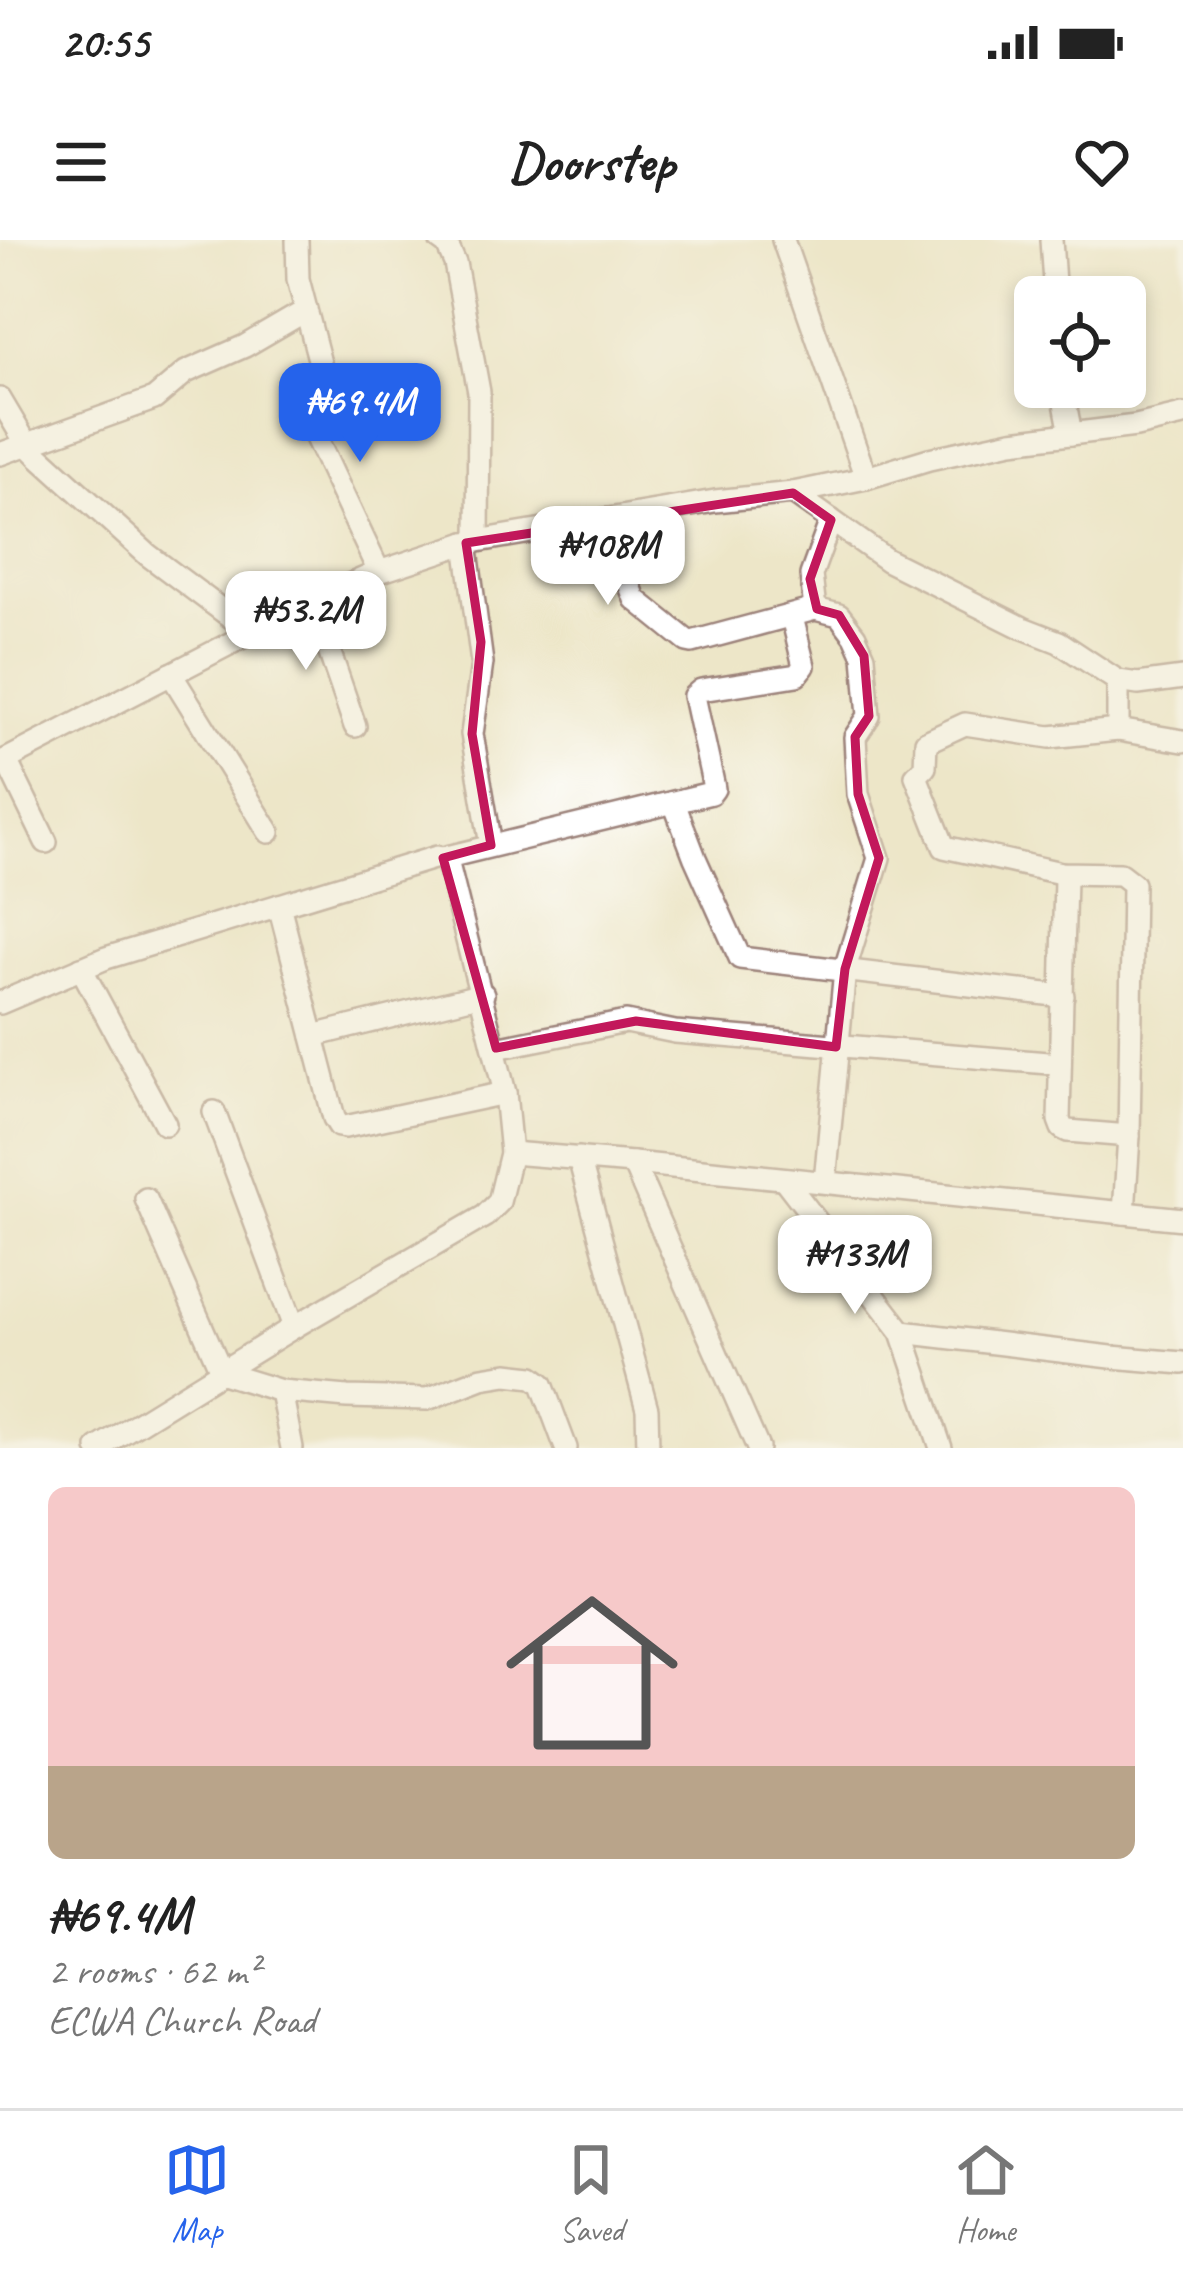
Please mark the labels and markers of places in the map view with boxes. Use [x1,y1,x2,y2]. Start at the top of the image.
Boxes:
pin: ₦69.4M [262,363,458,465]
pin: ₦108M [524,506,692,608]
pin: ₦53.2M [208,571,404,673]
pin: ₦133M [771,1215,939,1317]

